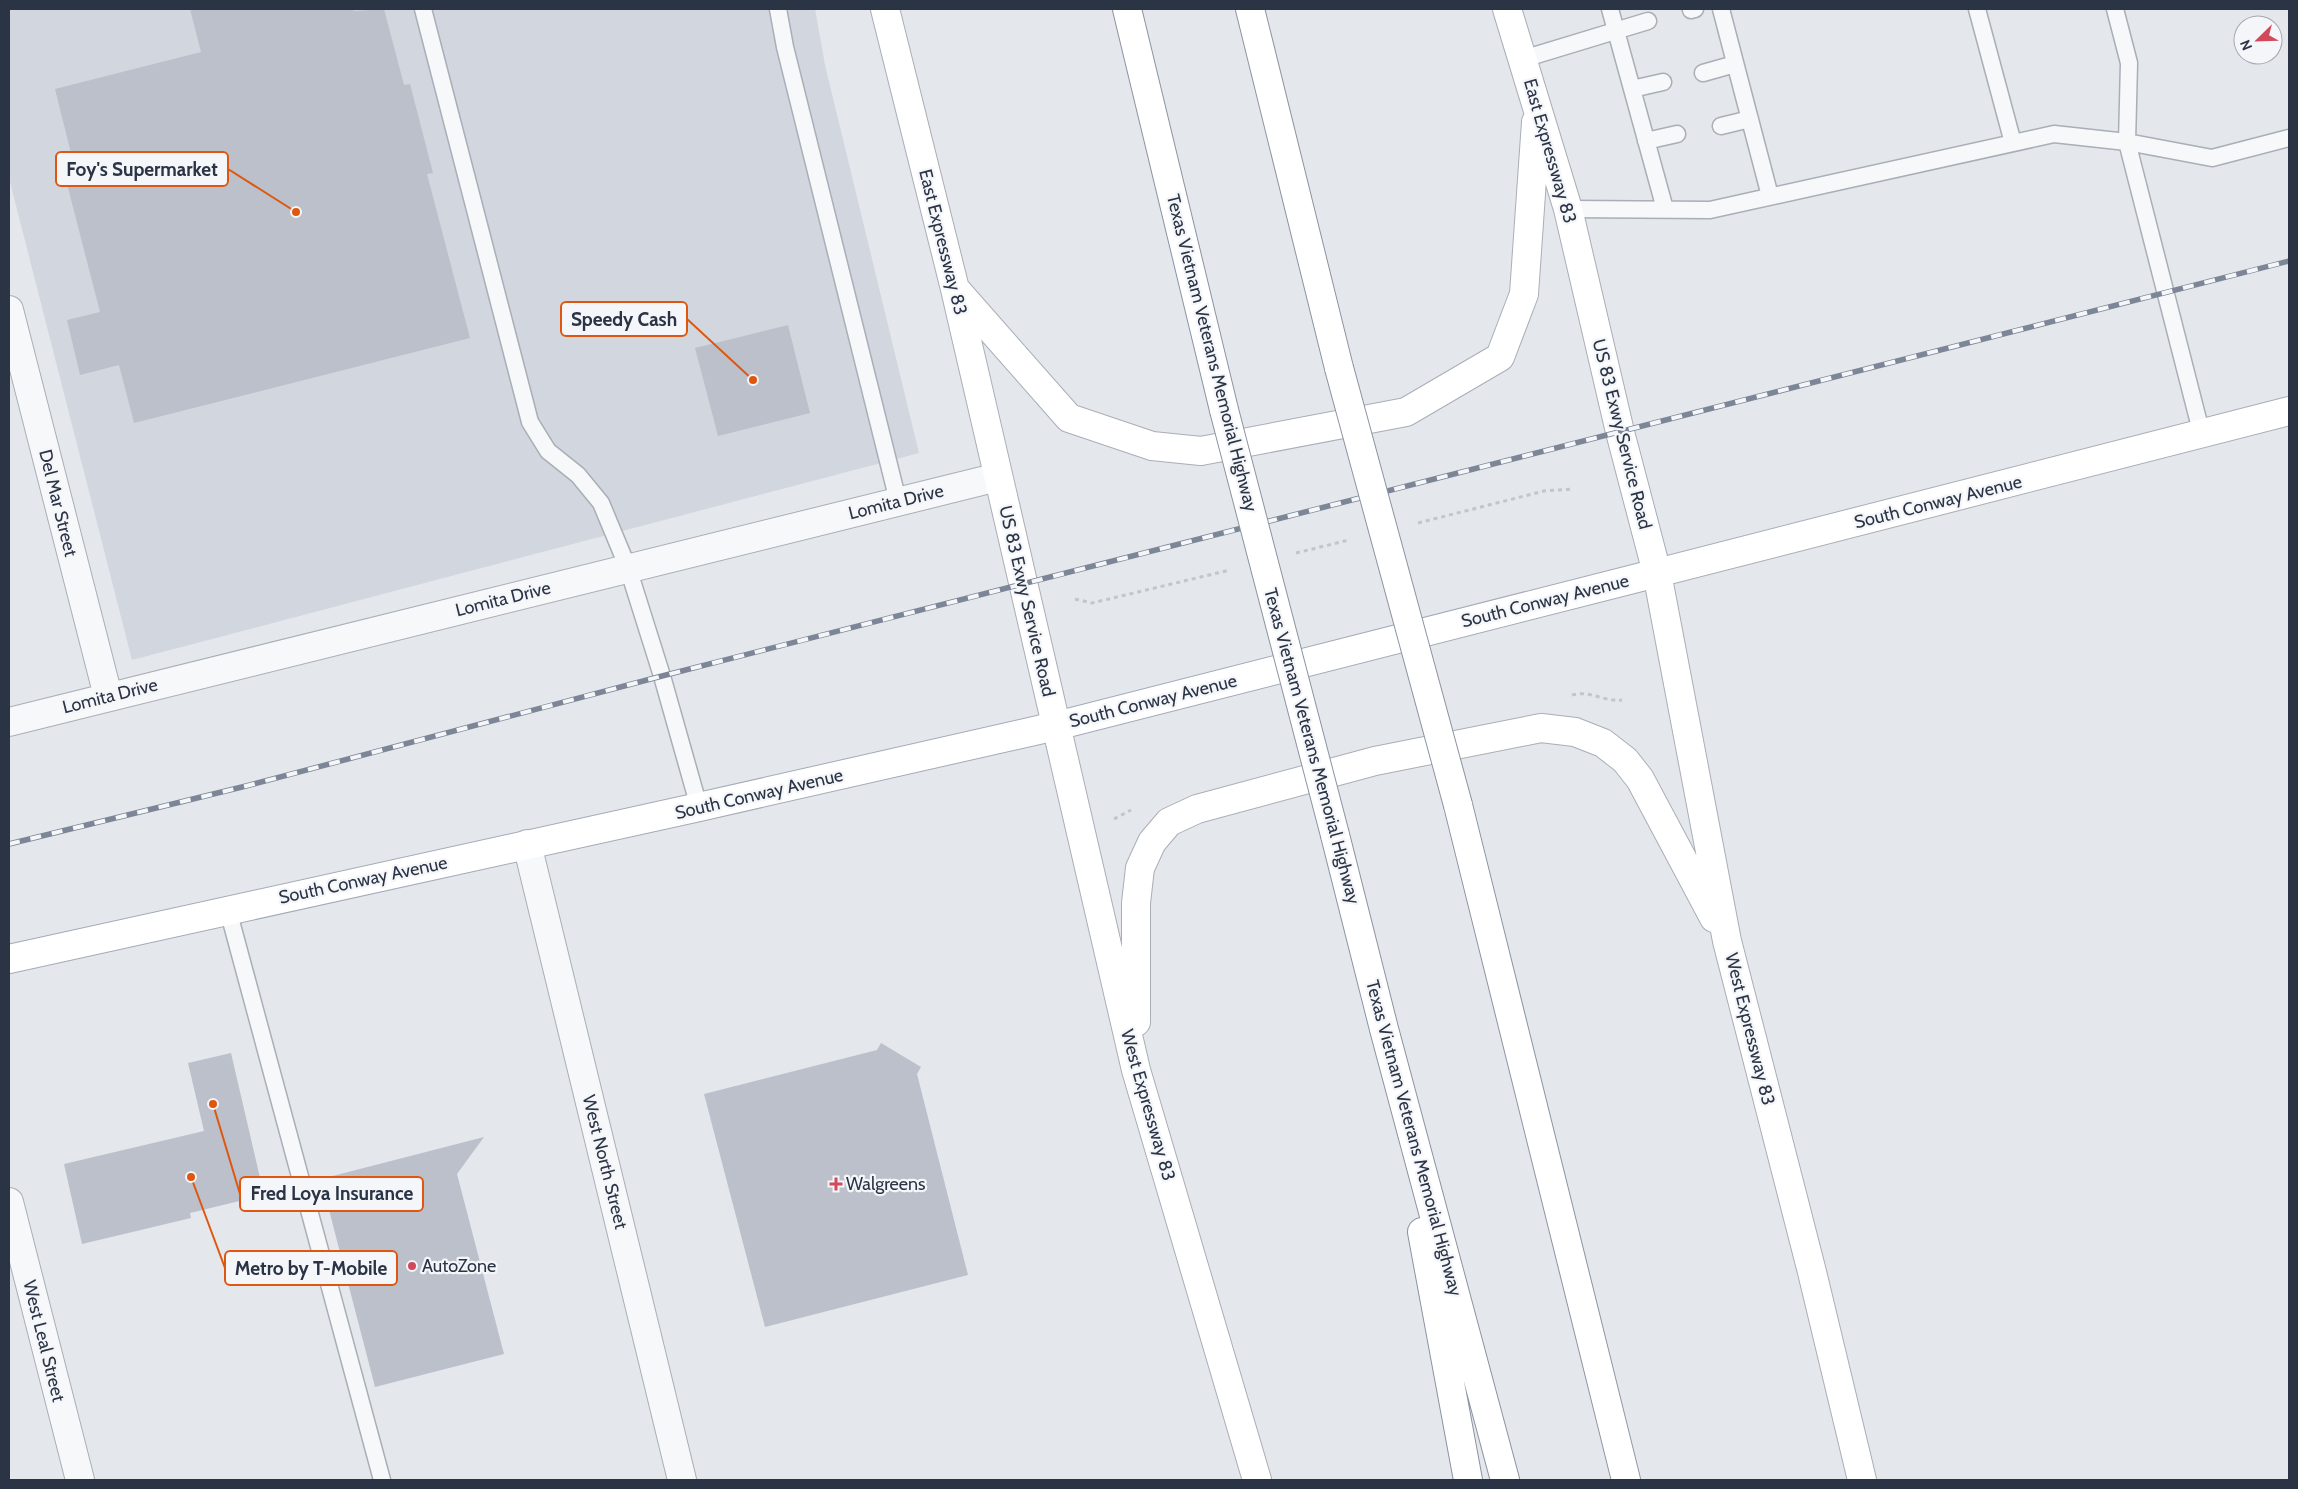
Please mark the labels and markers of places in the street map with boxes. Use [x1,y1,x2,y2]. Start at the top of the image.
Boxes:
callout: Foy's Supermarket [56,152,228,186]
callout: Speedy Cash [561,302,687,336]
place label: Walgreens [846,1173,926,1195]
callout: Fred Loya Insurance [240,1177,423,1211]
marker: Walgreens [830,1178,842,1190]
callout: Metro by T-Mobile [225,1251,397,1285]
place label: AutoZone [422,1255,496,1277]
marker: AutoZone [406,1260,418,1272]

